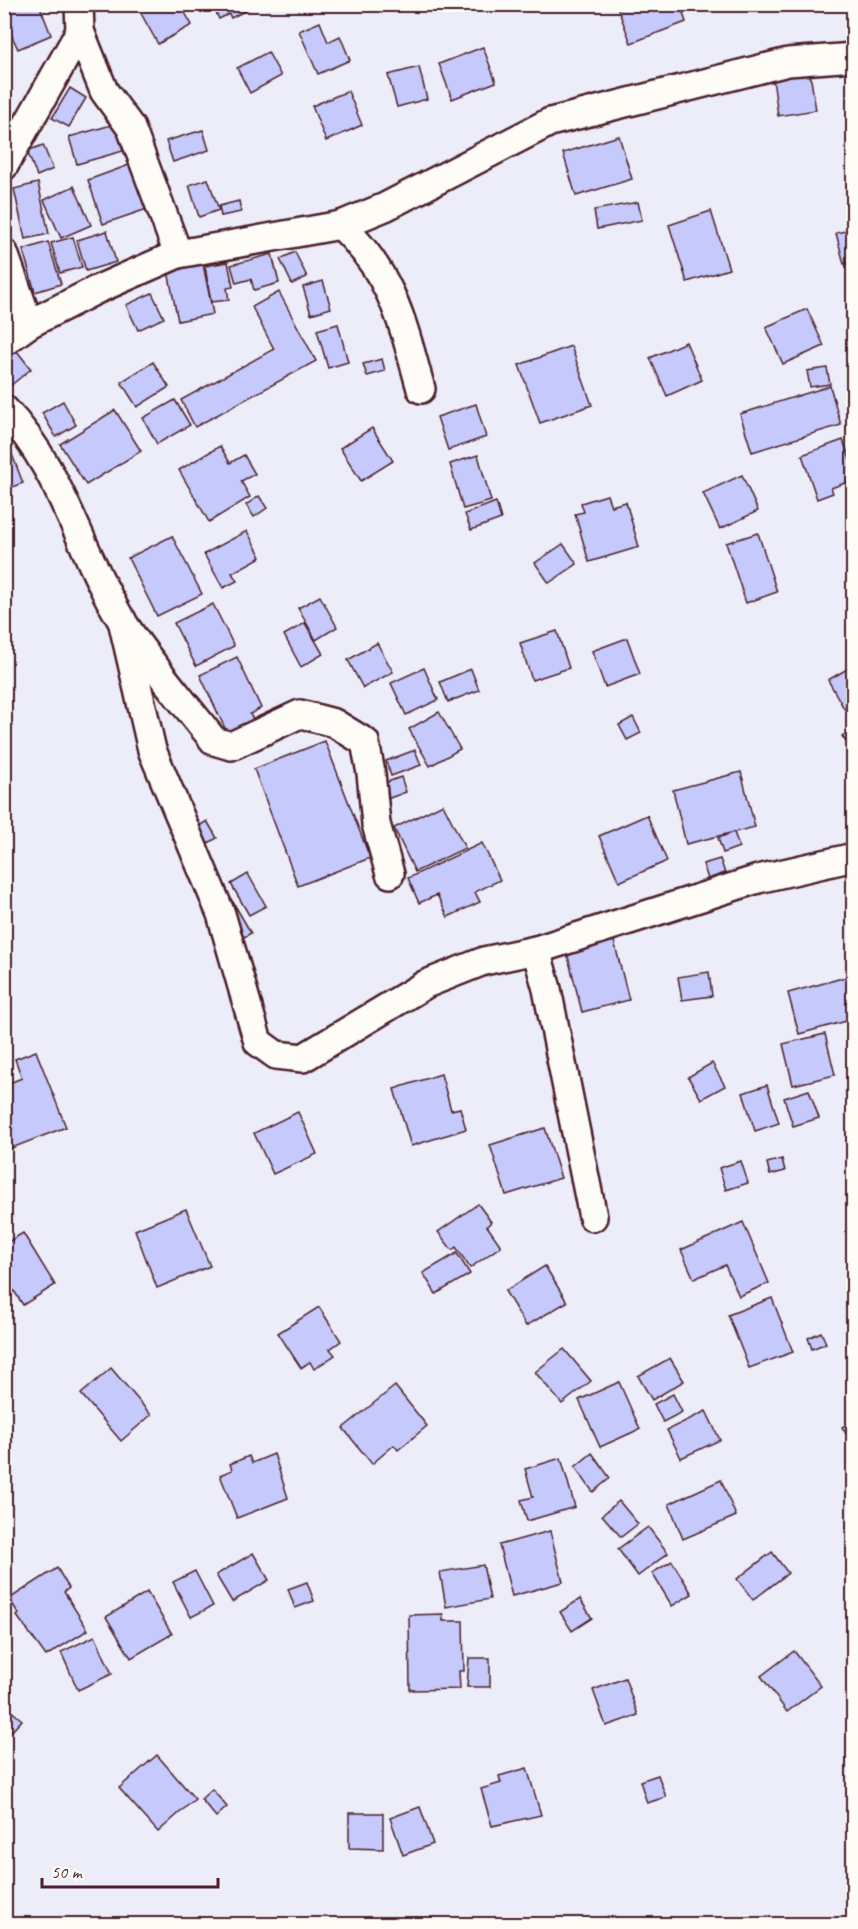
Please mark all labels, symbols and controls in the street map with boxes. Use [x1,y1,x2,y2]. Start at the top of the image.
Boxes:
scale bar [42,1851,218,1889]
text: 50 m [51,1861,84,1883]

